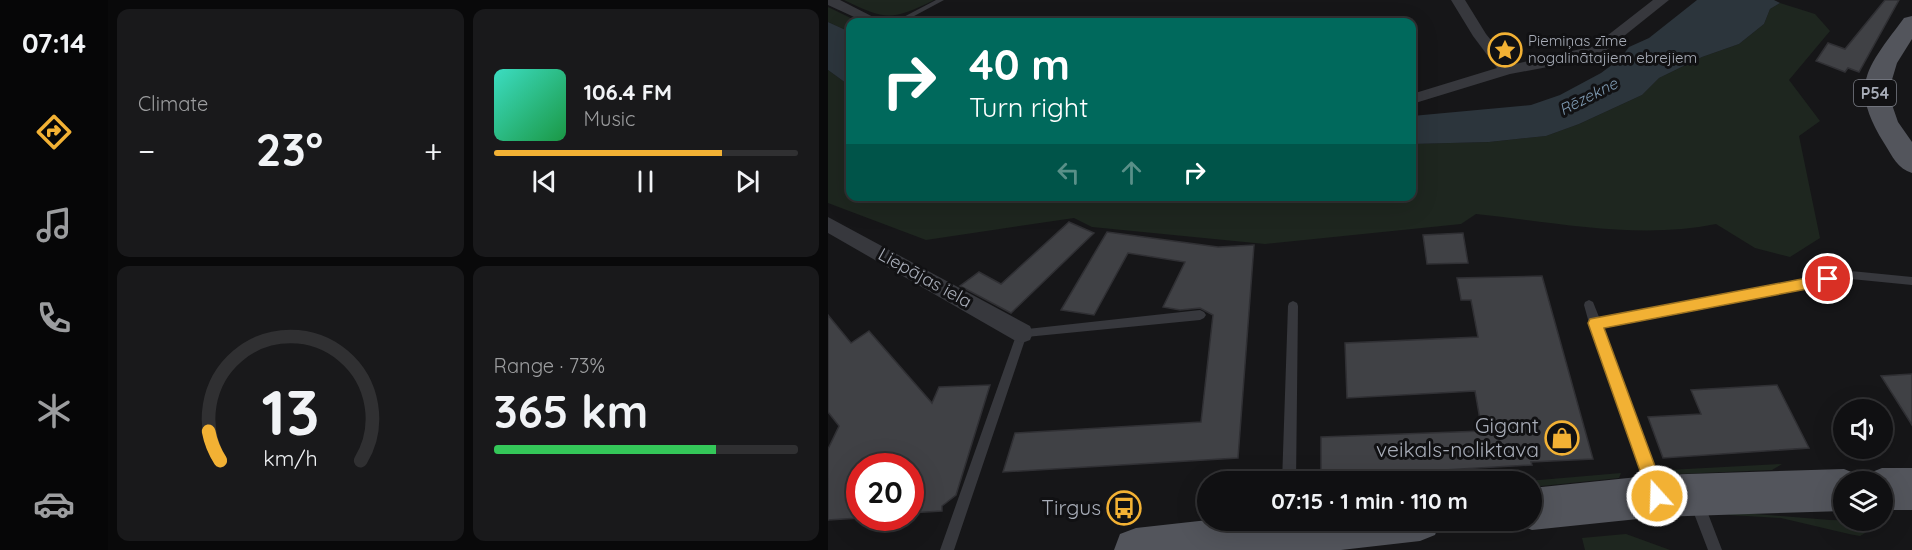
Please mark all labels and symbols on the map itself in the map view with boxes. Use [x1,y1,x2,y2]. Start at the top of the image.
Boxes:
place label: Piemiņas zīme nogalinātajiem ebrejiem [1528,31,1697,67]
place icon: Piemiņas zīme nogalinātajiem ebrejiem [1487,32,1523,68]
water label: Rēzekne [1555,72,1621,119]
road number: P54 [1854,80,1896,106]
street label: Liepājas iela [874,242,976,313]
pin [1802,253,1853,304]
place label: Gigant veikals-noliktava [1376,412,1539,462]
shop icon: Gigant veikals-noliktava [1544,420,1580,456]
speed limit sign: 20 [846,453,924,531]
position arrow [1625,464,1689,528]
bus stop icon: Tirgus [1106,490,1142,526]
place label: Tirgus [1041,494,1101,520]

